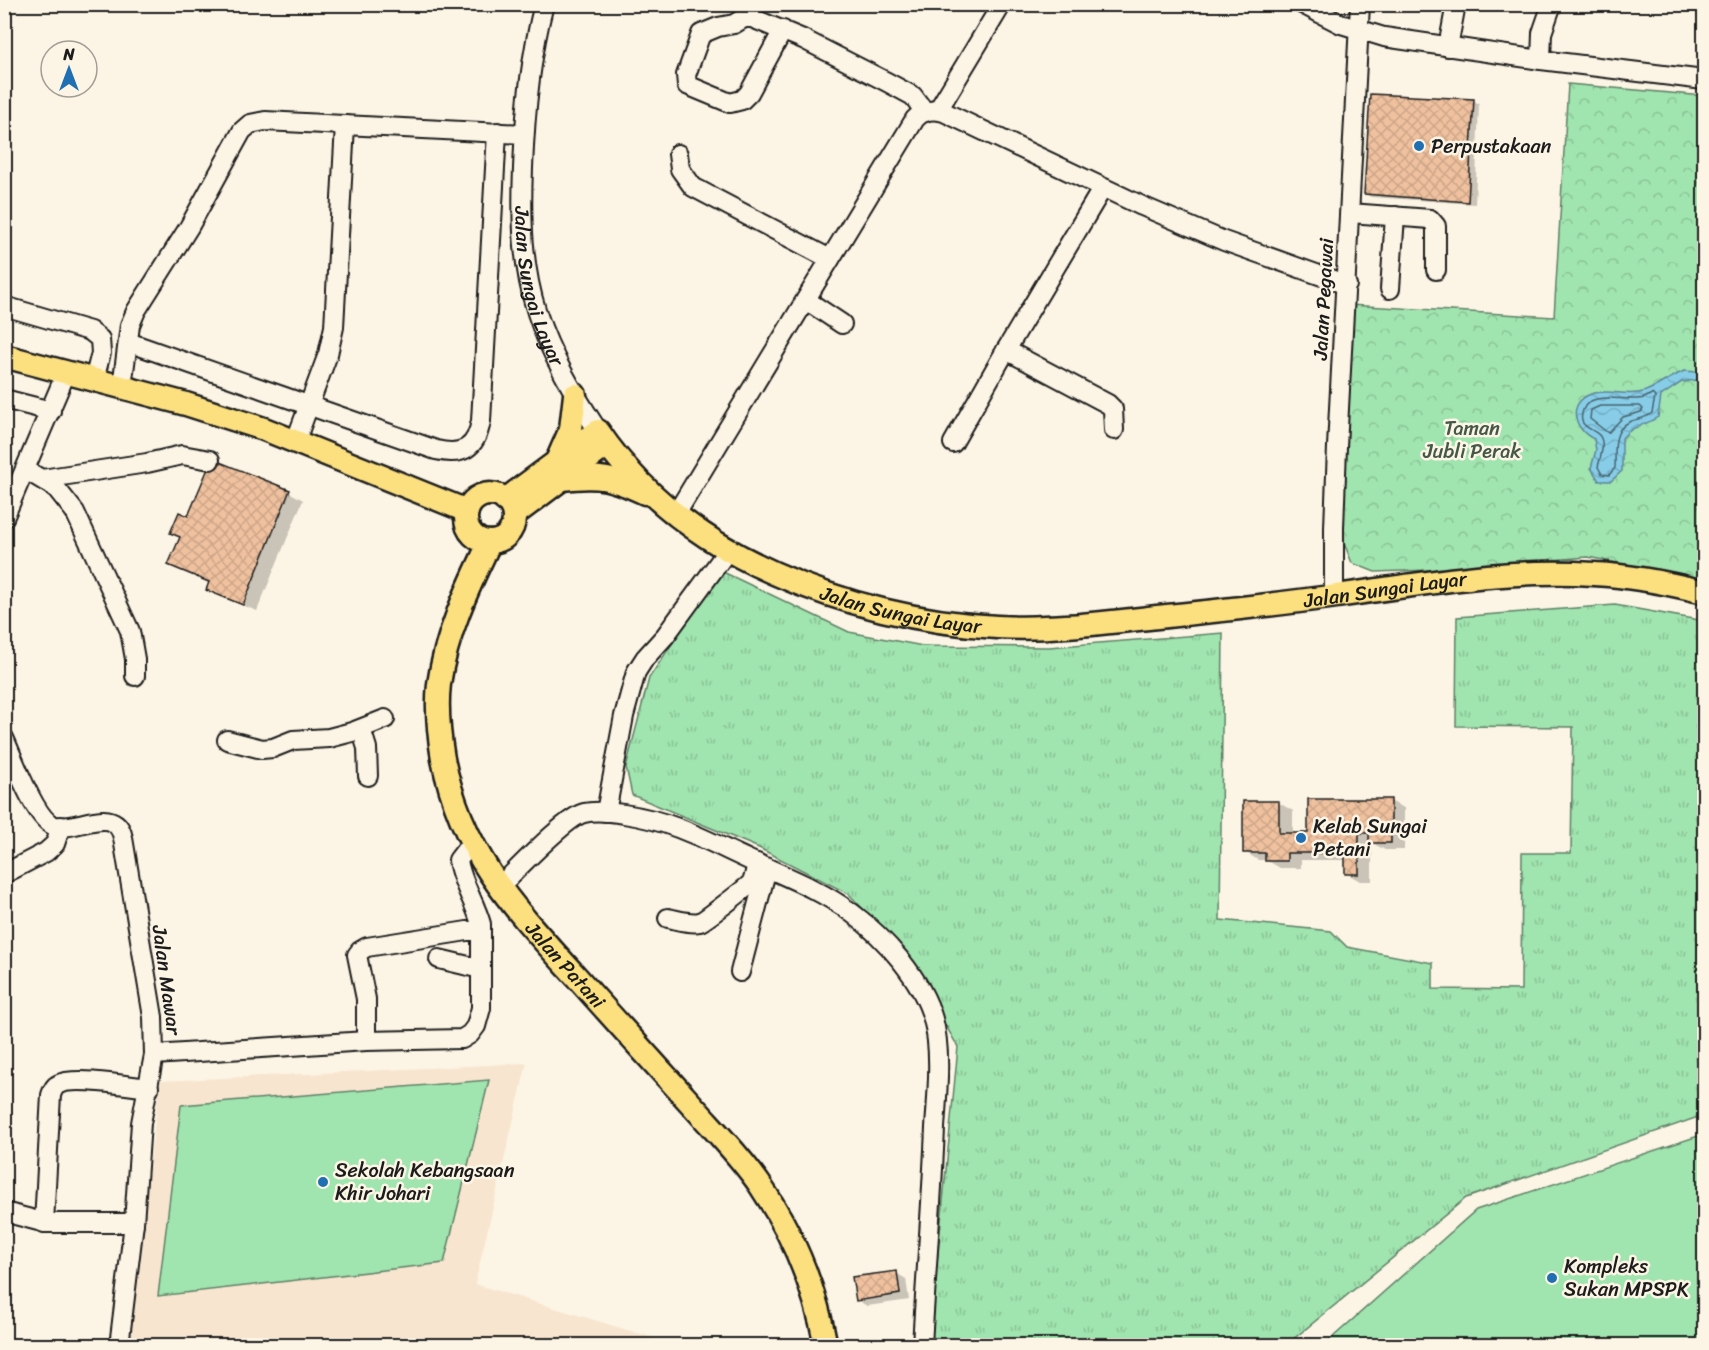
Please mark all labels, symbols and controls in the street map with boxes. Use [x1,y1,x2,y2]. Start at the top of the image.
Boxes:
north arrow [39,39,99,99]
text: N [62,40,75,69]
place label: Perpustakaan [1431,129,1552,164]
marker: Perpustakaan [1412,139,1426,153]
street label: Jalan Sungai Layar [504,205,574,373]
street label: Jalan Pegawai [1303,237,1344,362]
park label: Taman Jubli Perak [1422,411,1521,469]
street label: Jalan Sungai Layar [1301,561,1469,618]
street label: Jalan Sungai Layar [815,576,984,644]
place label: Kelab Sungai Petani [1313,809,1428,867]
marker: Kelab Sungai Petani [1294,831,1308,845]
street label: Jalan Patani [515,913,615,1018]
street label: Jalan Mawar [141,922,192,1039]
place label: Sekolah Kebangsaan Khir Johari [335,1153,515,1211]
marker: Sekolah Kebangsaan Khir Johari [316,1175,330,1189]
place label: Kompleks Sukan MPSPK [1564,1249,1689,1307]
marker: Kompleks Sukan MPSPK [1545,1271,1559,1285]

